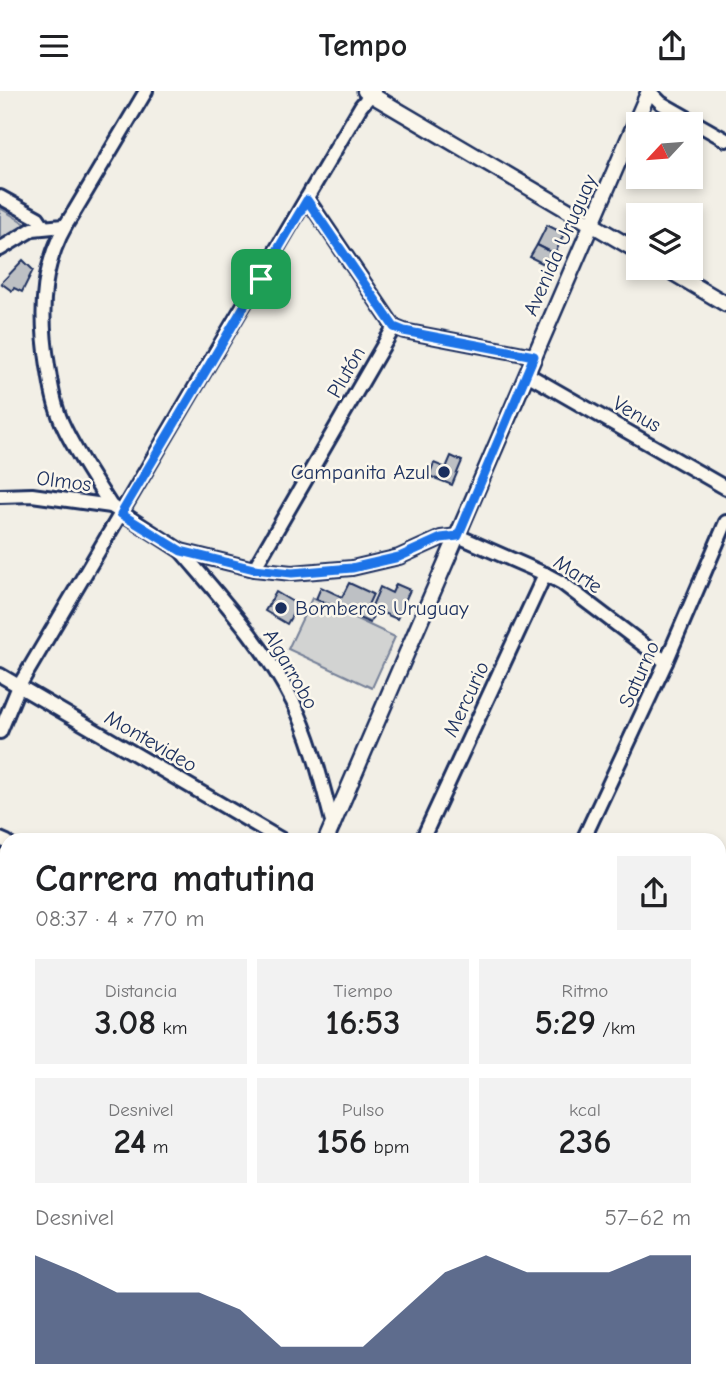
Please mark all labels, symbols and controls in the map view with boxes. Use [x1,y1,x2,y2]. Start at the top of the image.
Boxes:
icon: menu [35,27,73,65]
text: Tempo [319,27,407,64]
icon: share [653,27,691,65]
north arrow [626,112,704,189]
map controls [626,112,703,280]
street label: Avenida Uruguay [518,170,602,319]
button: layers [626,203,703,280]
pin [231,249,291,309]
icon: arrive [242,260,280,298]
street label: Plutón [322,342,370,402]
street label: Venus [609,391,665,437]
place label: Campanita Azul [291,460,430,484]
marker: Campanita Azul [436,464,452,480]
street label: Olmos [35,466,93,496]
street label: Marte [549,550,607,598]
place label: Bomberos Uruguay [295,596,469,620]
marker: Bomberos Uruguay [273,600,289,616]
street label: Algarrobo [258,625,324,713]
street label: Saturno [614,637,664,711]
street label: Mercurio [438,657,494,741]
street label: Montevideo [101,705,201,777]
button: share [617,856,691,930]
text: Carrera matutina [35,857,316,901]
text: 08:37 · 4 × 770 m [35,905,205,932]
text: Distancia [105,980,177,1002]
text: Tiempo [333,980,393,1002]
text: Ritmo [562,980,608,1002]
text: 3.08 [95,1002,156,1043]
text: 16:53 [325,1002,401,1043]
text: 5:29 [534,1002,596,1043]
text: km [156,1017,187,1039]
text: /km [596,1017,636,1039]
text: Desnivel [108,1099,174,1121]
text: Pulso [342,1099,384,1121]
text: kcal [569,1099,601,1121]
text: 24 [114,1121,146,1162]
text: 156 [317,1121,367,1162]
text: 236 [559,1121,612,1162]
text: m [146,1136,168,1158]
text: bpm [367,1136,409,1158]
text: Desnivel [35,1204,114,1231]
text: 57–62 m [604,1204,691,1231]

